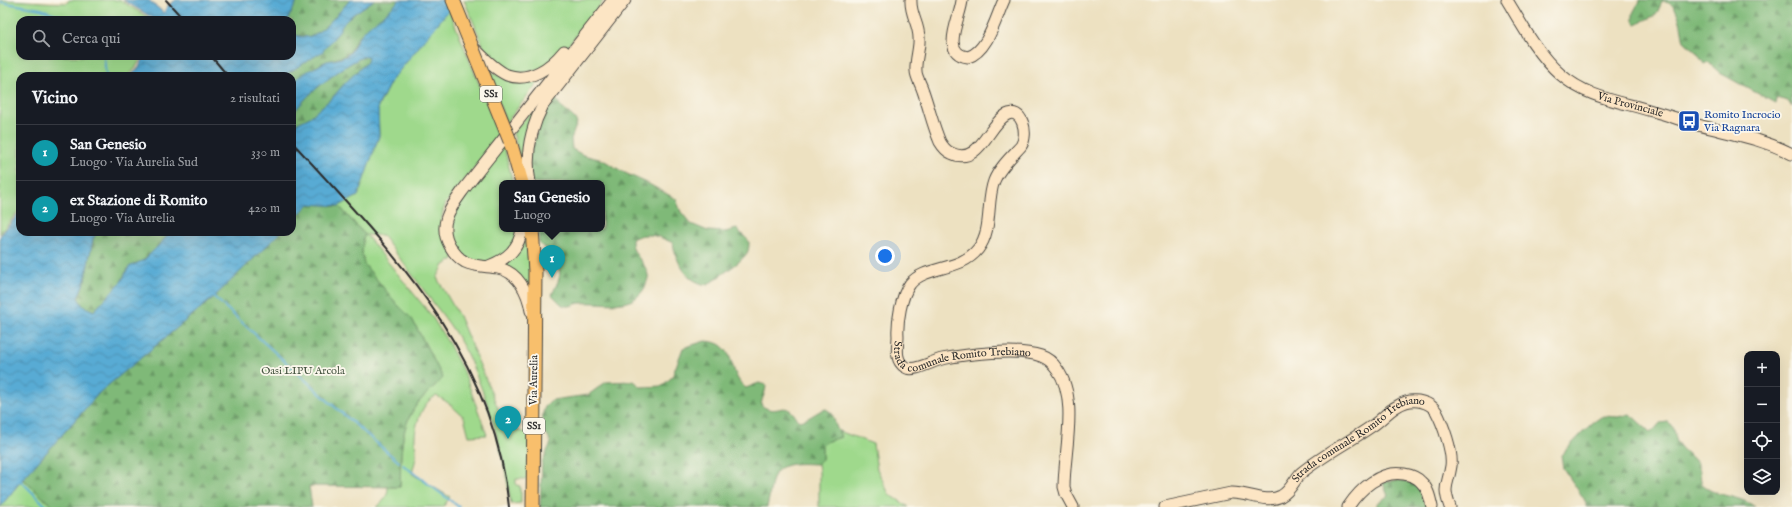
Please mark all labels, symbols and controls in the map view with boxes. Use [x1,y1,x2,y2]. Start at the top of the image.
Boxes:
search box [16,16,296,60]
icon: search [30,27,52,49]
text: Cerca qui [62,29,121,48]
road number: SS1 [480,86,502,102]
text: Vicino [32,88,78,109]
street label: Via Provinciale [1594,89,1665,121]
text: 2 risultati [230,90,280,107]
bus stop icon: Romito Incrocio Via Ragnara [1676,108,1702,134]
place label: Romito Incrocio Via Ragnara [1703,108,1781,135]
text: San Genesio [70,135,146,154]
text: 1 [43,144,47,161]
text: 330 m [251,144,280,161]
text: Luogo · Via Aurelia Sud [70,154,198,171]
popup [499,180,605,232]
text: San Genesio [514,188,590,207]
text: ex Stazione di Romito [70,191,207,210]
text: 2 [42,200,48,217]
text: 420 m [248,200,280,217]
text: Luogo [514,207,551,224]
text: Luogo · Via Aurelia [70,210,175,227]
pin: 1 [539,245,565,278]
your location [875,246,895,266]
street label: Strada comunale Romito Trebiano [890,341,1032,376]
map controls [1744,351,1780,495]
button: + [1744,351,1780,387]
street label: Via Aurelia [527,355,541,406]
park label: Oasi LIPU Arcola [261,364,345,378]
button: − [1744,387,1780,423]
street label: Strada comunale Romito Trebiano [1289,394,1427,485]
pin: 2 [495,406,521,439]
road number: SS1 [523,418,545,434]
button: locate [1744,423,1780,459]
button: layers [1744,459,1780,495]

